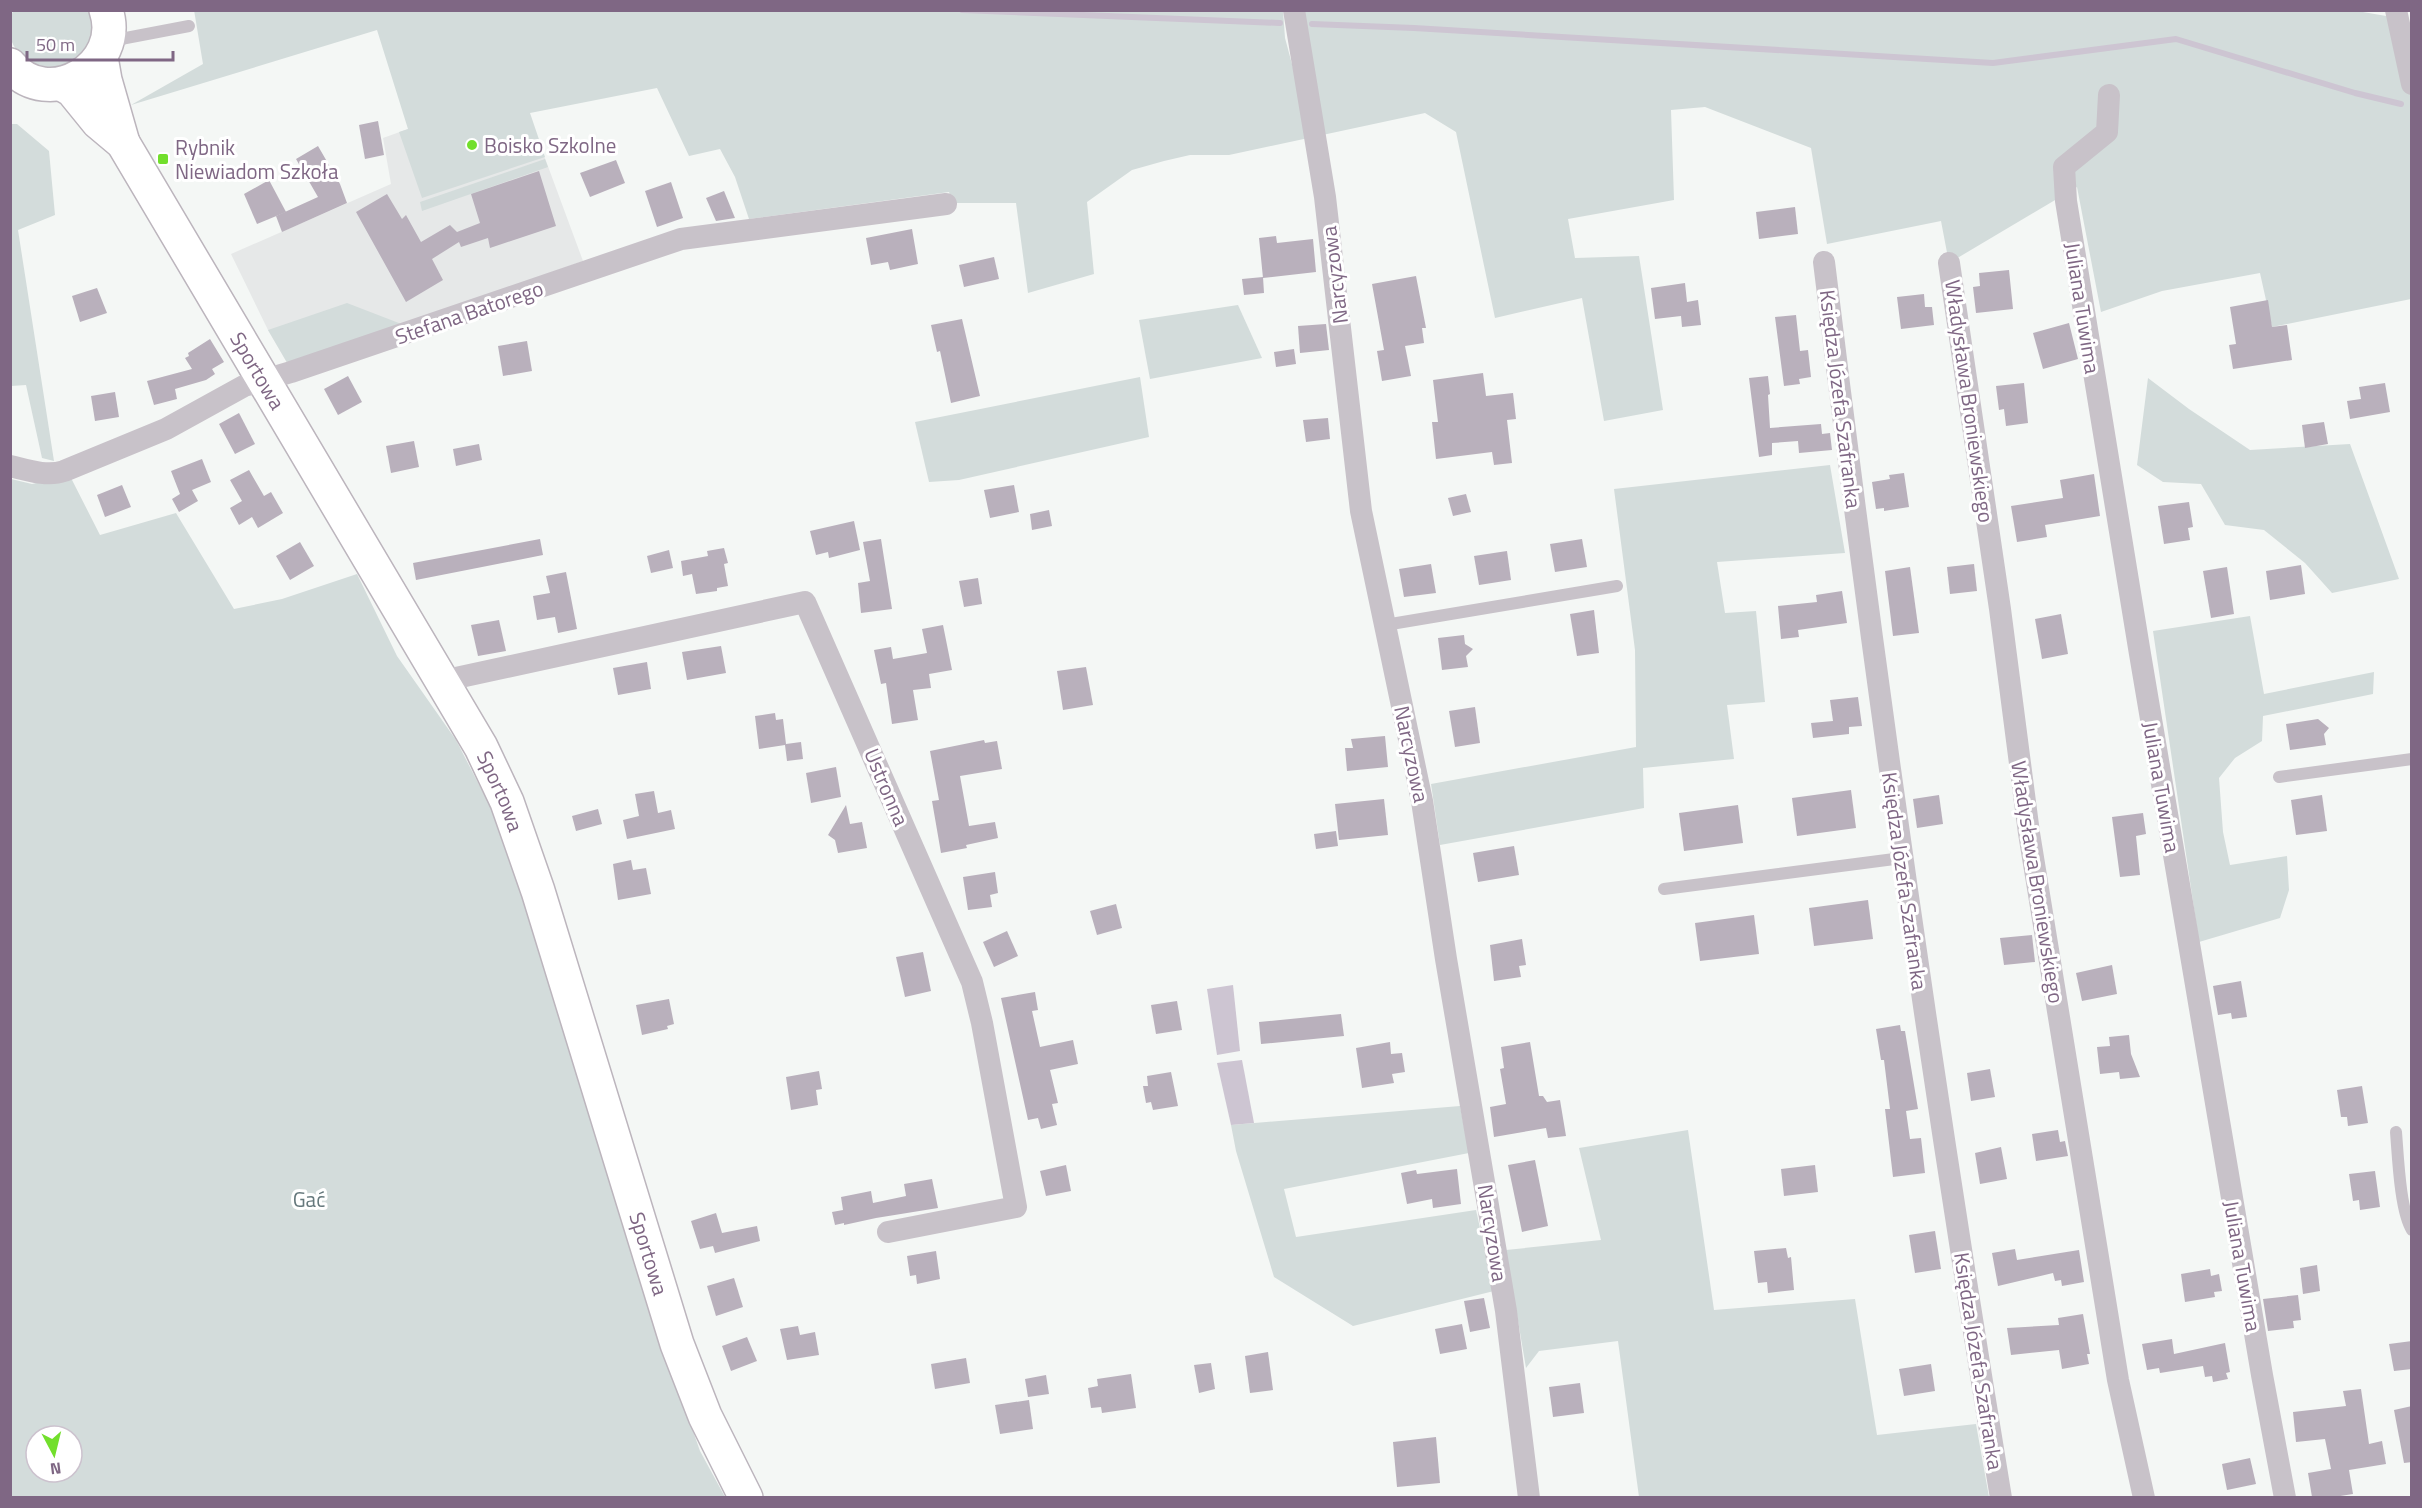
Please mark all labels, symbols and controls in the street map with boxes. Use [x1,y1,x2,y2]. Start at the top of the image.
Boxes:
scale bar [27,24,172,62]
text: 50 m [36,31,75,58]
place label: Boisko Szkolne [484,129,616,161]
place label: Rybnik Niewiadom Szkoła [175,131,339,187]
marker: Boisko Szkolne [465,138,479,152]
marker: Rybnik Niewiadom Szkoła [156,152,170,166]
street label: Narcyzowa [1312,224,1356,326]
street label: Juliana Tuwima [2057,240,2109,376]
street label: Stefana Batorego [391,272,547,352]
street label: Władysława Broniewskiego [1937,278,2003,524]
street label: Księdza Józefa Szafranka [1812,288,1870,511]
street label: Sportowa [222,325,294,416]
street label: Narcyzowa [1386,703,1438,806]
street label: Juliana Tuwima [2135,719,2189,856]
street label: Ustronna [856,743,918,831]
street label: Sportowa [469,745,532,836]
street label: Władysława Broniewskiego [2003,759,2073,1005]
street label: Księdza Józefa Szafranka [1874,770,1936,993]
street label: Narcyzowa [1470,1182,1517,1284]
park label: Gać [293,1183,325,1215]
street label: Juliana Tuwima [2216,1198,2270,1335]
street label: Sportowa [621,1208,677,1300]
street label: Księdza Józefa Szafranka [1946,1250,2012,1473]
north arrow [24,1424,84,1484]
text: N [49,1456,63,1481]

